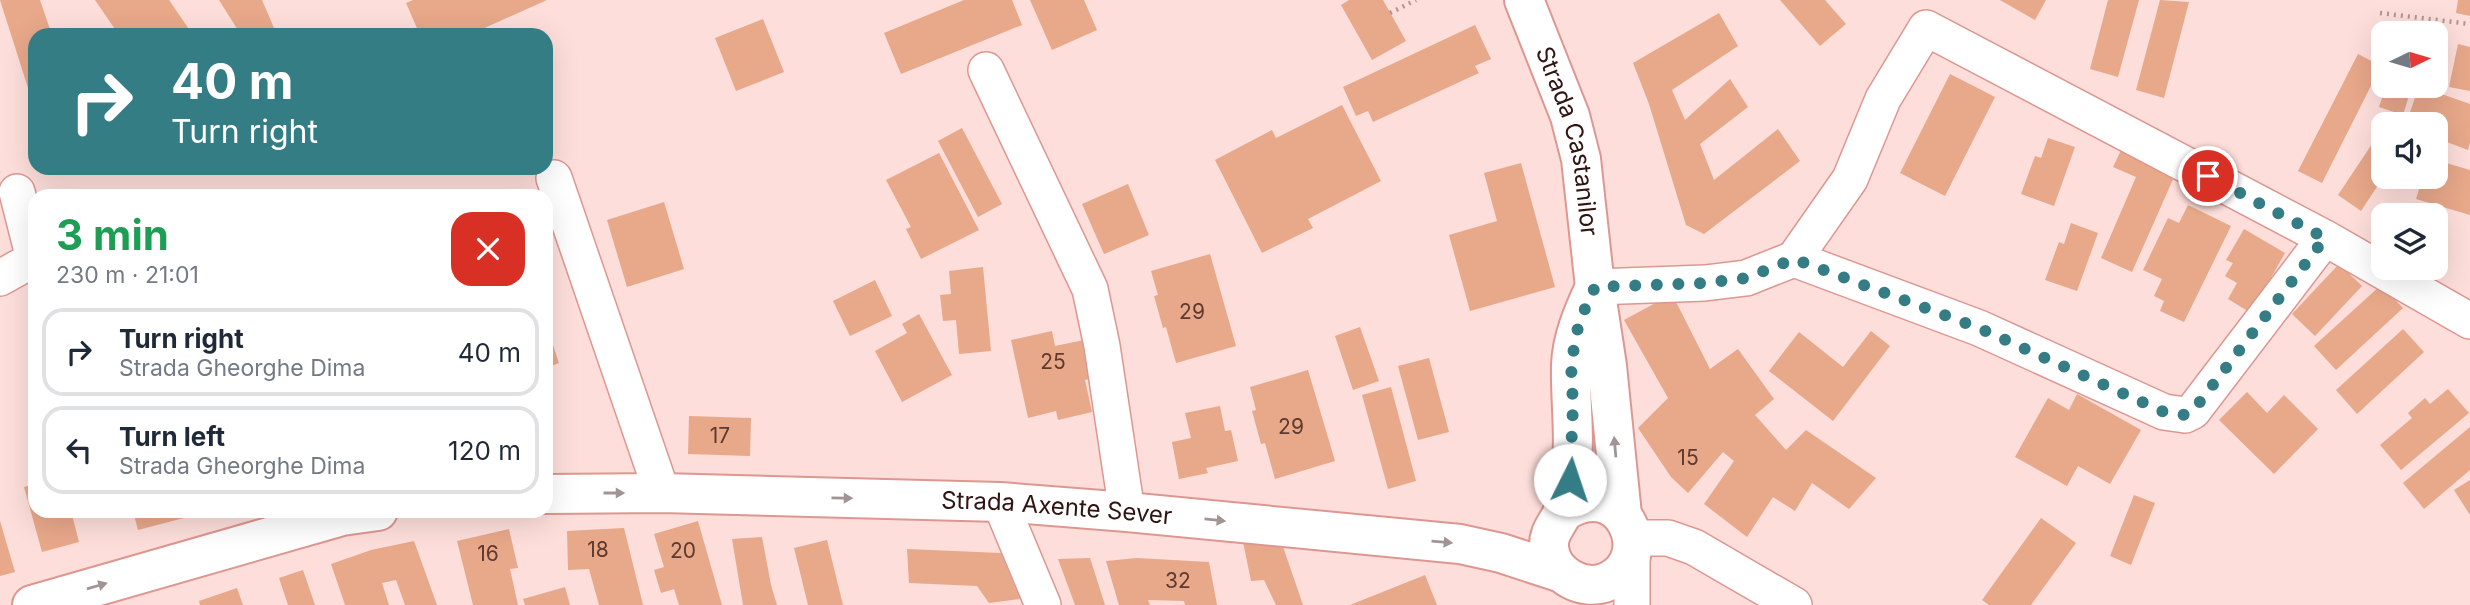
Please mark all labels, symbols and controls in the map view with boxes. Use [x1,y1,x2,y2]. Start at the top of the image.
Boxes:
north arrow [2371,21,2448,98]
map controls [2371,21,2448,280]
street label: Strada Castanilor [1530,42,1604,237]
text: 40 m [171,52,294,111]
icon: right [56,56,147,147]
text: Turn right [171,112,318,151]
button: sound [2371,112,2448,189]
pin [2178,146,2238,206]
icon: arrive [2189,157,2227,195]
button: layers [2371,203,2448,280]
text: 3 min [56,209,169,260]
button: close [451,212,525,286]
text: 230 m · 21:01 [56,261,199,289]
house number: 29 [1179,299,1205,324]
text: Turn right [119,323,244,354]
icon: right [60,333,98,371]
text: 40 m [458,337,521,368]
house number: 25 [1040,349,1066,374]
text: Strada Gheorghe Dima [119,354,365,382]
house number: 29 [1278,414,1304,439]
text: Turn left [119,421,225,452]
house number: 17 [710,423,730,448]
icon: left [60,431,98,469]
text: 120 m [448,435,521,466]
one-way arrow [1609,436,1620,458]
position arrow [1533,443,1607,517]
house number: 15 [1677,445,1699,470]
text: Strada Gheorghe Dima [119,452,365,480]
street label: Strada Axente Sever [941,485,1173,530]
one-way arrow [603,487,625,499]
one-way arrow [831,492,853,503]
one-way arrow [1205,515,1227,526]
house number: 18 [587,537,609,562]
one-way arrow [1431,537,1453,548]
house number: 20 [670,538,696,563]
house number: 16 [477,541,499,566]
house number: 32 [1165,568,1191,593]
one-way arrow [87,581,108,591]

